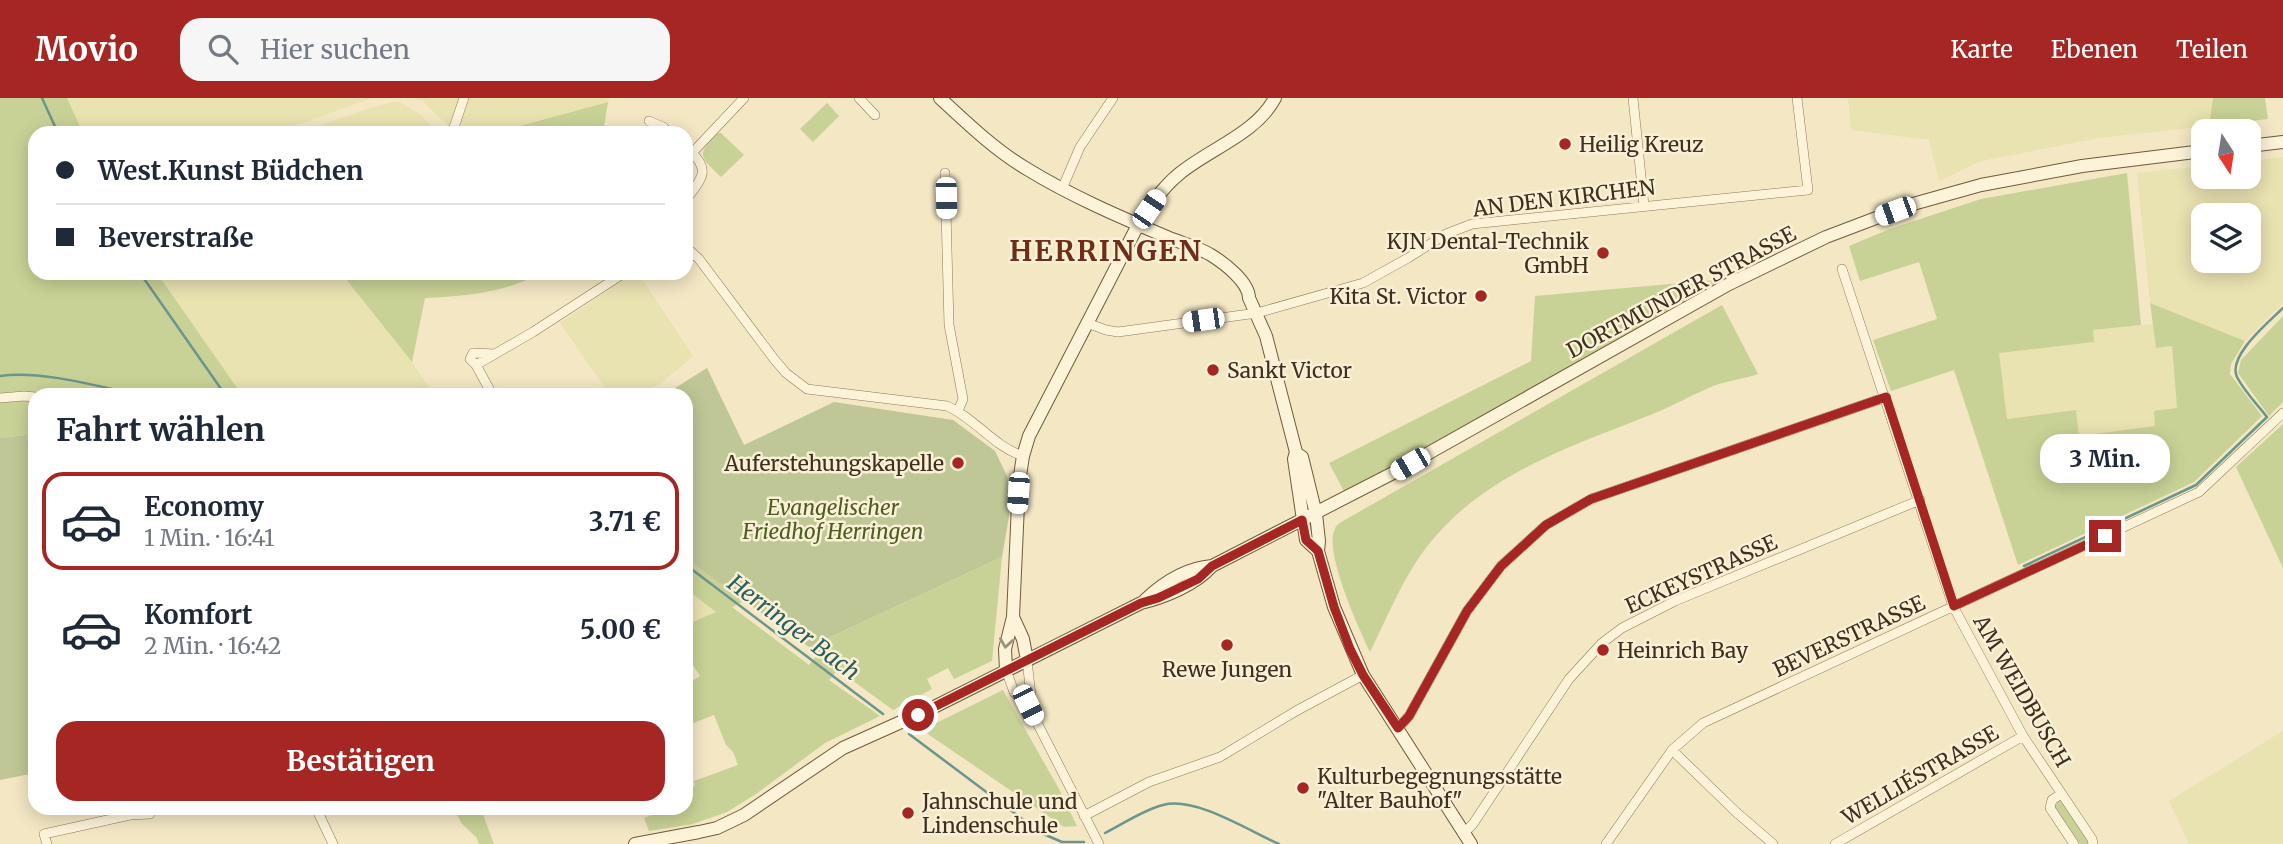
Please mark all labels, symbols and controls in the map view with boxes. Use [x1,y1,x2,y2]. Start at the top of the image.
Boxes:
search box [180,18,670,81]
text: Movio [35,29,138,70]
icon: search [204,30,242,68]
text: Hier suchen [260,33,410,66]
text: Karte [1950,34,2013,65]
text: Ebenen [2051,34,2138,65]
text: Teilen [2176,34,2248,65]
north arrow [2191,119,2261,189]
map controls [2191,119,2261,273]
place label: Heilig Kreuz [1579,131,1703,158]
marker: Heilig Kreuz [1557,136,1573,152]
text: West.Kunst Büdchen [98,154,363,187]
street label: AN DEN KIRCHEN [1470,173,1657,223]
car [936,177,957,219]
car [1129,186,1170,232]
car [1872,194,1919,228]
button: layers [2191,203,2261,273]
street label: DORTMUNDER STRASSE [1562,220,1801,364]
text: Beverstraße [98,221,254,254]
place label: KJN Dental-Technik GmbH [1387,228,1590,279]
district label: HERRINGEN [1009,233,1203,269]
marker: KJN Dental-Technik GmbH [1595,245,1611,261]
place label: Kita St. Victor [1329,283,1467,310]
marker: Kita St. Victor [1473,288,1489,304]
car [1181,307,1226,333]
place label: Sankt Victor [1227,357,1352,384]
marker: Sankt Victor [1205,362,1221,378]
text: Fahrt wählen [56,410,265,450]
callout: 3 Min. [2040,434,2170,484]
car [1387,444,1434,484]
text: 3 Min. [2069,444,2141,473]
place label: Auferstehungskapelle [723,450,944,477]
marker: Auferstehungskapelle [950,455,966,471]
car [1007,471,1030,515]
icon: car [60,490,123,553]
text: Economy [144,490,264,523]
park label: Evangelischer Friedhof Herringen [742,494,923,545]
text: 3.71 € [589,505,661,538]
route end [2089,520,2121,552]
text: 1 Min. · 16:41 [144,523,274,552]
street label: ECKEYSTRASSE [1621,528,1782,620]
water label: Herringer Bach [721,567,866,686]
street label: BEVERSTRASSE [1769,589,1930,683]
icon: car [60,598,123,661]
text: Komfort [144,598,253,631]
street label: AM WEIDBUSCH [1967,609,2077,772]
text: 5.00 € [580,613,661,646]
text: 2 Min. · 16:42 [144,631,281,660]
one-way arrow [999,637,1014,649]
marker: Rewe Jungen [1219,637,1235,653]
place label: Heinrich Bay [1617,637,1749,664]
marker: Heinrich Bay [1595,642,1611,658]
place label: Rewe Jungen [1162,656,1292,683]
car [1010,682,1047,728]
route start [902,699,934,731]
street label: WELLIÉSTRASSE [1836,718,2004,831]
button: Bestätigen [56,721,665,801]
place label: Kulturbegegnungsstätte "Alter Bauhof" [1317,763,1562,814]
marker: Kulturbegegnungsstätte "Alter Bauhof" [1295,780,1311,796]
place label: Jahnschule und Lindenschule [921,788,1078,839]
marker: Jahnschule und Lindenschule [900,805,916,821]

